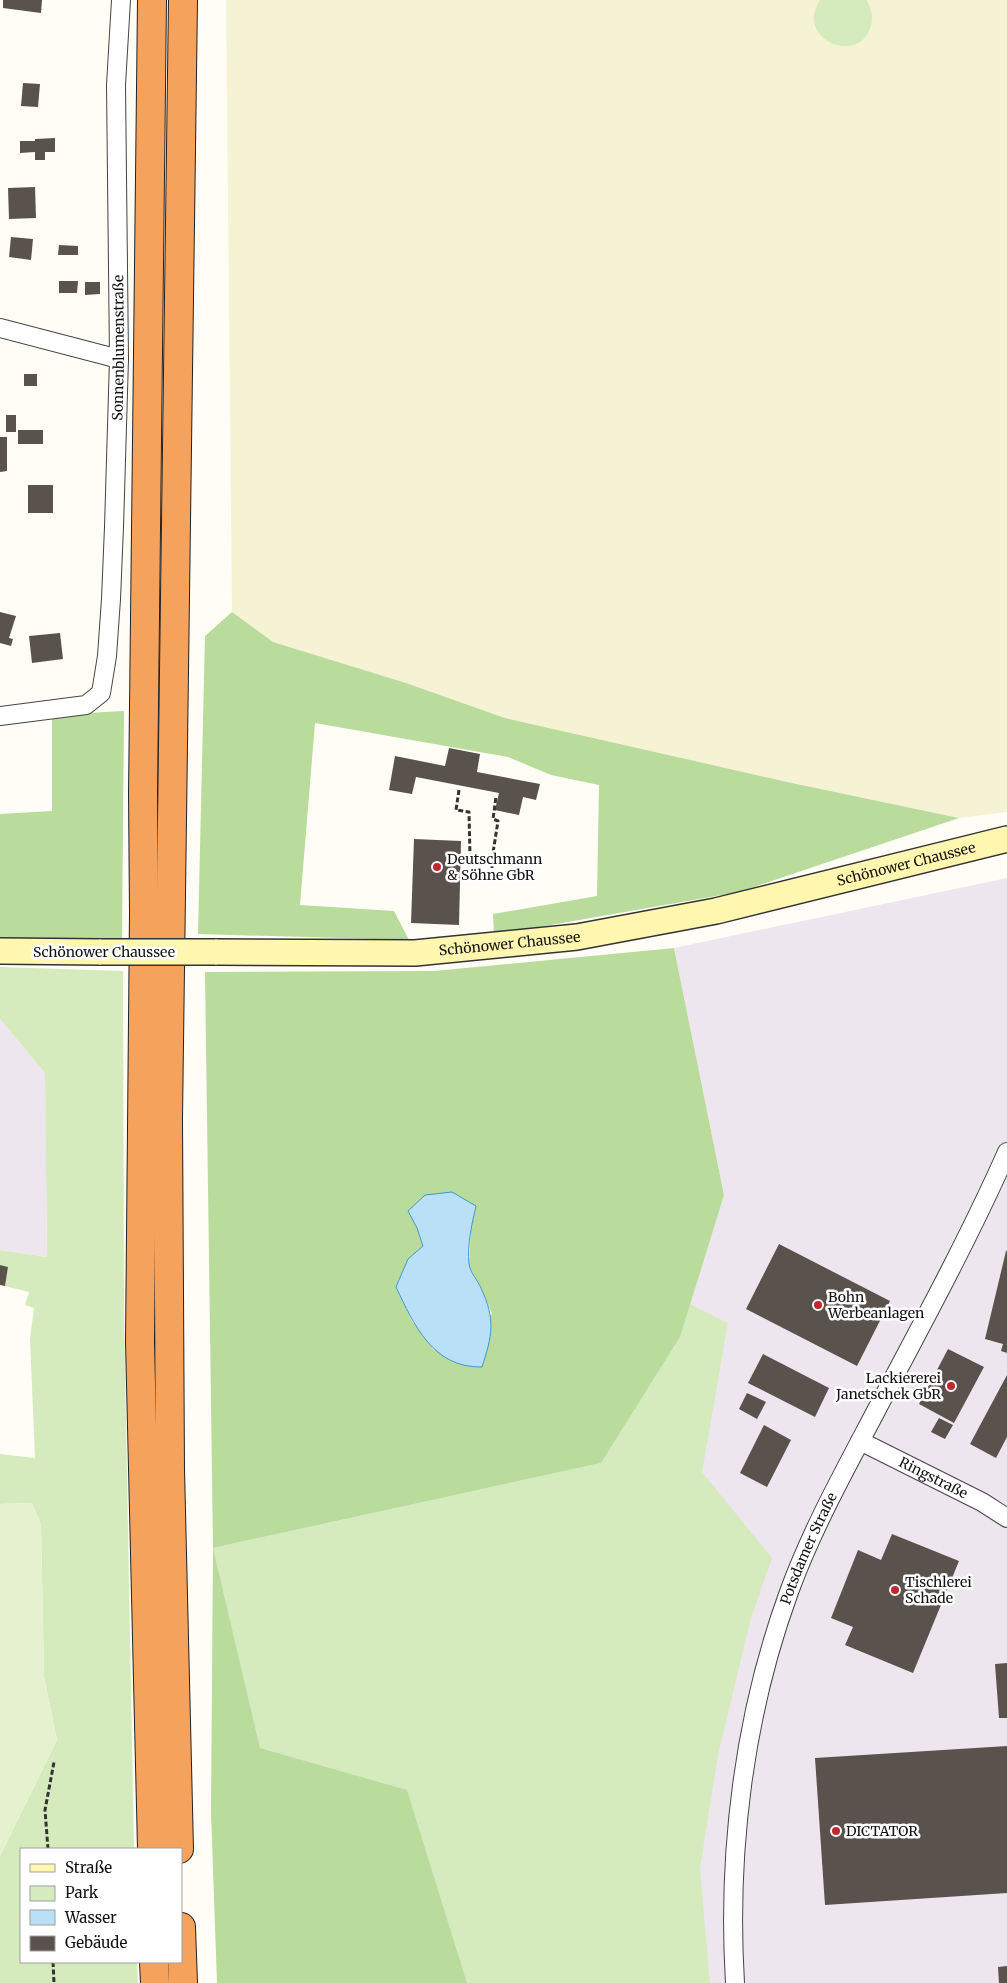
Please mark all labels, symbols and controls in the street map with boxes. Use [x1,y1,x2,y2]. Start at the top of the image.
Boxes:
street label: Sonnenblumenstraße [108,275,128,421]
street label: Schönower Chaussee [835,838,977,890]
place label: Deutschmann & Söhne GbR [447,850,542,884]
marker: Deutschmann & Söhne GbR [431,861,443,873]
street label: Schönower Chaussee [438,928,581,960]
street label: Schönower Chaussee [33,943,175,961]
place label: Bohn Werbeanlagen [827,1288,924,1322]
marker: Bohn Werbeanlagen [812,1299,824,1311]
place label: Lackiererei Janetschek GbR [835,1369,941,1403]
marker: Lackiererei Janetschek GbR [945,1380,957,1392]
street label: Ringstraße [896,1453,971,1502]
street label: Potsdamer Straße [776,1490,841,1607]
place label: Tischlerei Schade [905,1573,972,1607]
marker: Tischlerei Schade [889,1584,901,1596]
place label: DICTATOR [846,1822,918,1840]
marker: DICTATOR [830,1825,842,1837]
legend [20,1848,182,1963]
text: Straße [65,1858,112,1877]
text: Park [65,1883,99,1902]
text: Wasser [64,1908,117,1927]
text: Gebäude [65,1933,128,1952]

